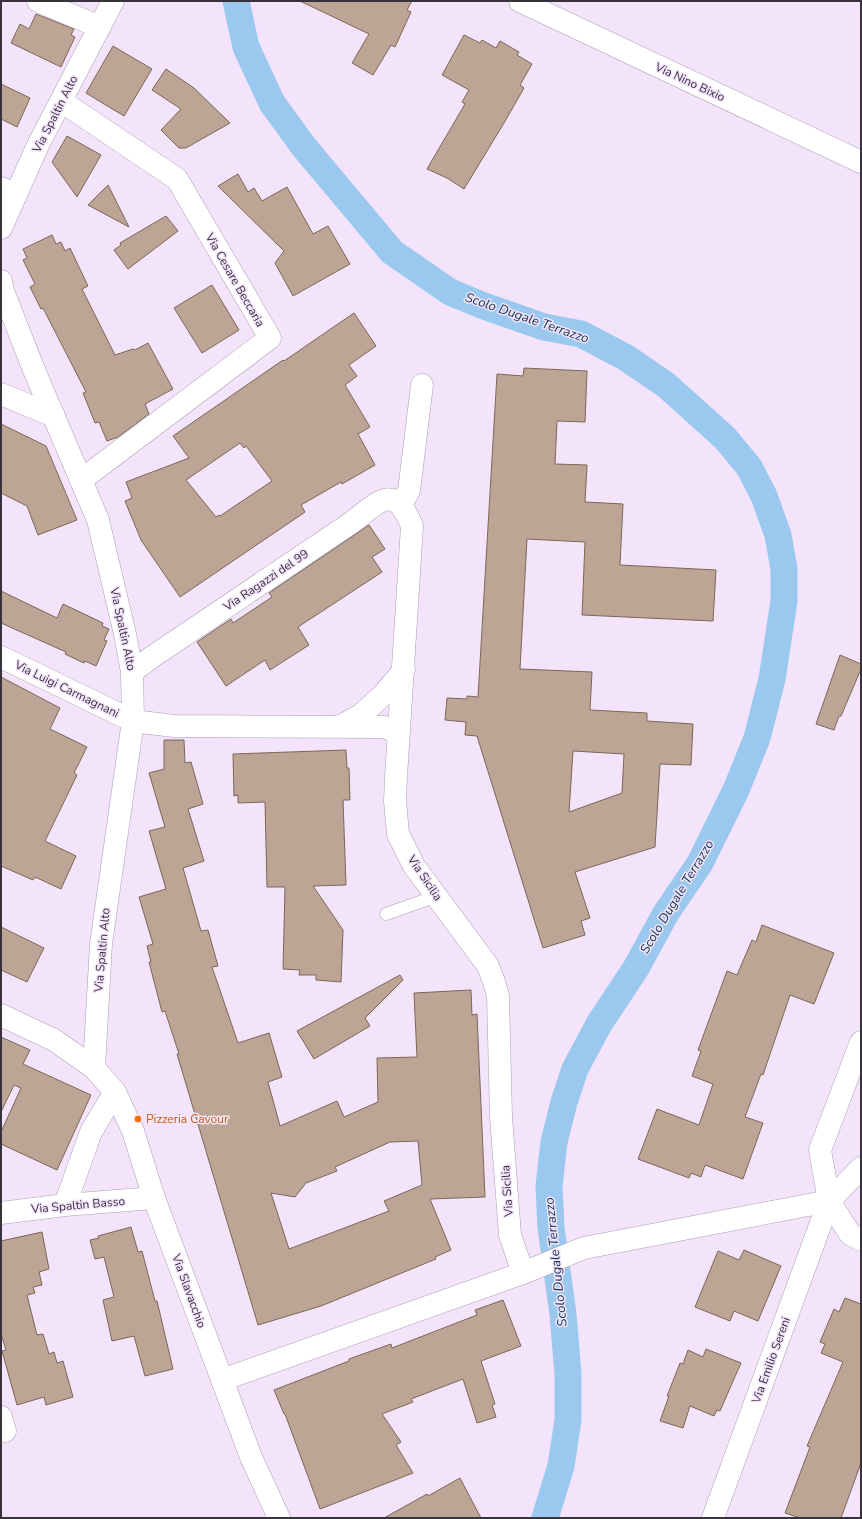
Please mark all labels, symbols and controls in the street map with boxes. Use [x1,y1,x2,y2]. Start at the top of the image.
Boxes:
street label: Via Nino Bixio [652,58,728,105]
street label: Via Spaltin Alto [28,72,81,156]
street label: Via Cesare Beccaria [201,229,268,330]
water label: Scolo Dugale Terrazzo [463,288,591,348]
street label: Via Ragazzi del 99 [219,546,312,615]
street label: Via Spaltin Alto [106,585,140,672]
street label: Via Luigi Carmagnani [11,656,122,721]
water label: Scolo Dugale Terrazzo [636,837,718,957]
street label: Via Sicilia [403,851,446,904]
street label: Via Spaltin Alto [90,907,114,994]
place label: Pizzeria Cavour [146,1111,229,1127]
marker: Pizzeria Cavour [133,1114,143,1124]
street label: Via Sicilia [497,1165,517,1218]
street label: Via Spaltin Basso [29,1193,126,1217]
water label: Scolo Dugale Terrazzo [540,1196,572,1328]
street label: Via Slavacchio [168,1251,210,1330]
street label: Via Emilio Sereni [748,1315,794,1406]

